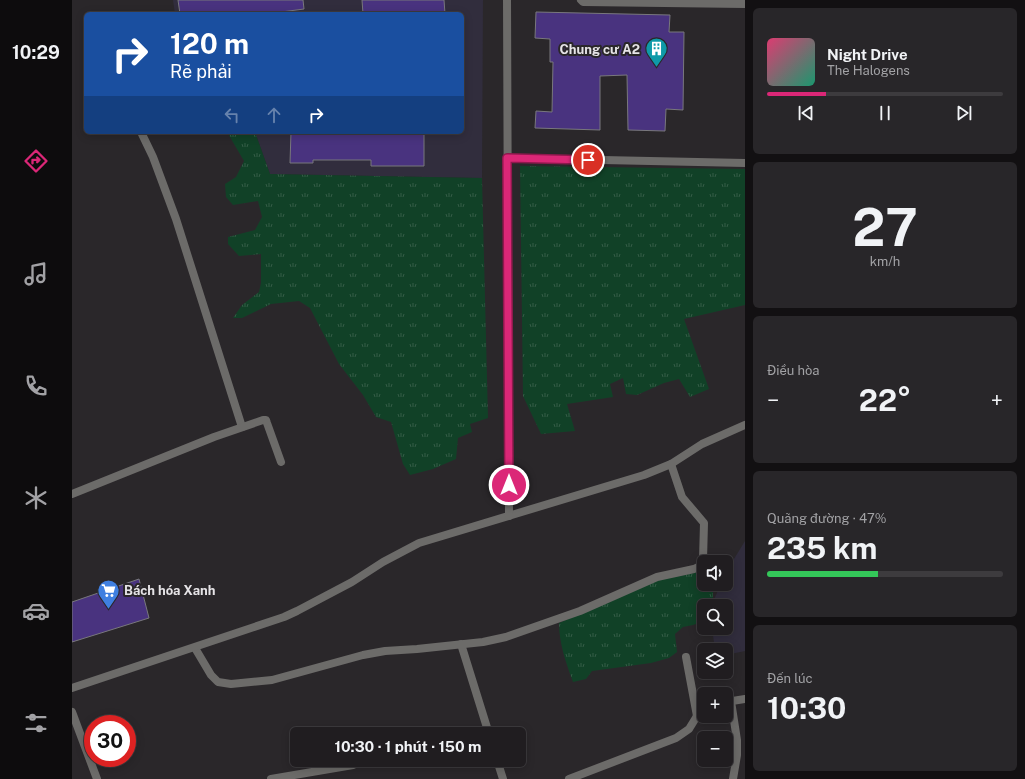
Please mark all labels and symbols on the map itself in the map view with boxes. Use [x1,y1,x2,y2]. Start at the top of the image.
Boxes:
building icon: Chung cư A2 [643,36,669,69]
place label: Chung cư A2 [560,42,640,57]
pin [571,143,605,177]
position arrow [488,464,530,506]
supermarket icon: Bách hóa Xanh [96,577,122,610]
place label: Bách hóa Xanh [124,583,215,598]
speed limit sign: 30 [84,715,136,767]

